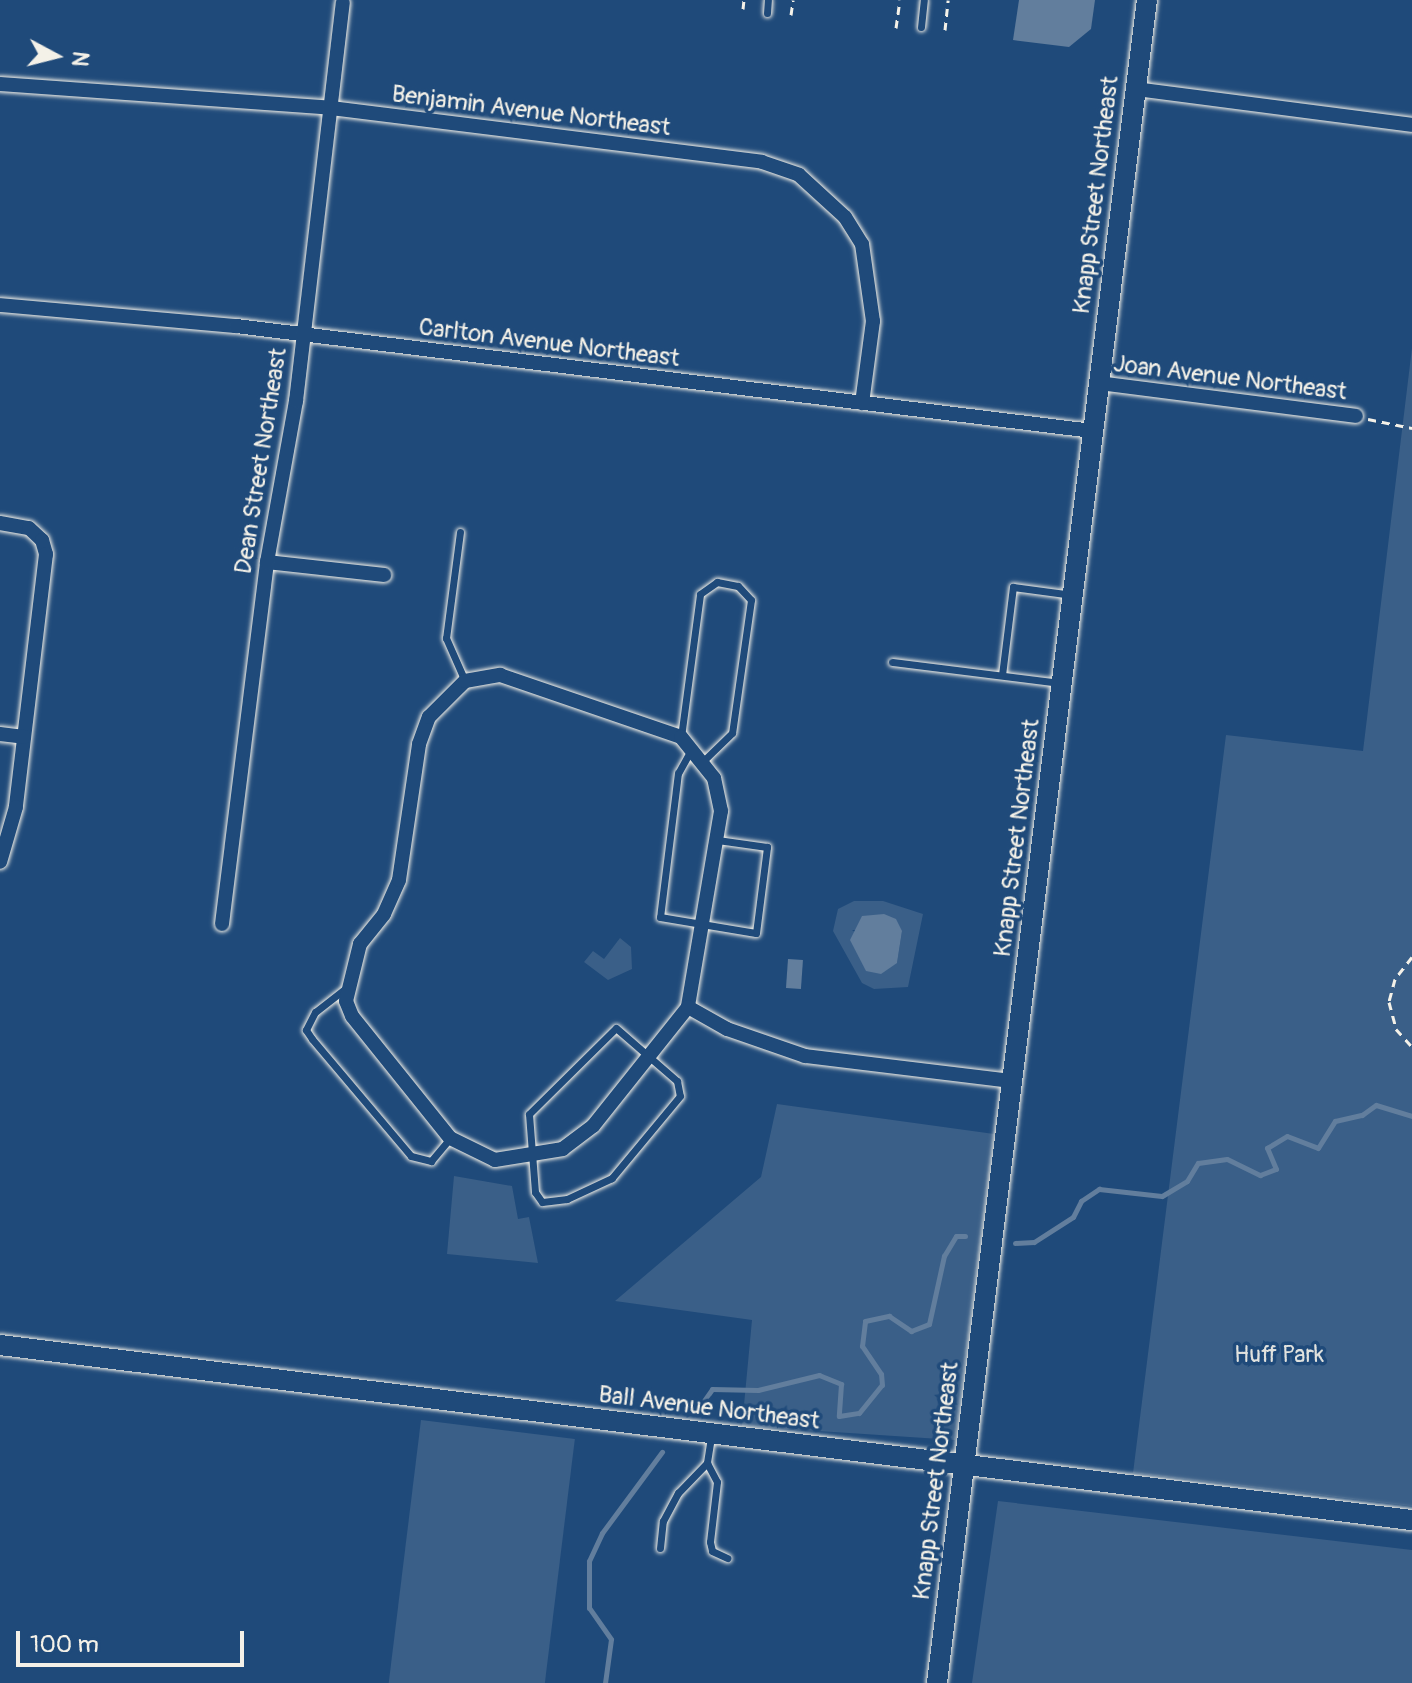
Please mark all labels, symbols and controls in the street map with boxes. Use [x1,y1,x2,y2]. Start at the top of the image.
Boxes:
north arrow [16,16,96,96]
text: N [65,50,95,68]
street label: Knapp Street Northeast [1067,74,1125,316]
street label: Benjamin Avenue Northeast [390,80,672,142]
street label: Carlton Avenue Northeast [417,313,681,373]
street label: Dean Street Northeast [229,346,293,576]
street label: Joan Avenue Northeast [1112,349,1348,407]
street label: Knapp Street Northeast [988,717,1046,959]
park label: Huff Park [1234,1341,1324,1369]
street label: Knapp Street Northeast [907,1360,965,1602]
street label: Ball Avenue Northeast [597,1380,821,1436]
scale bar [20,1615,248,1665]
text: 100 m [30,1630,99,1659]

